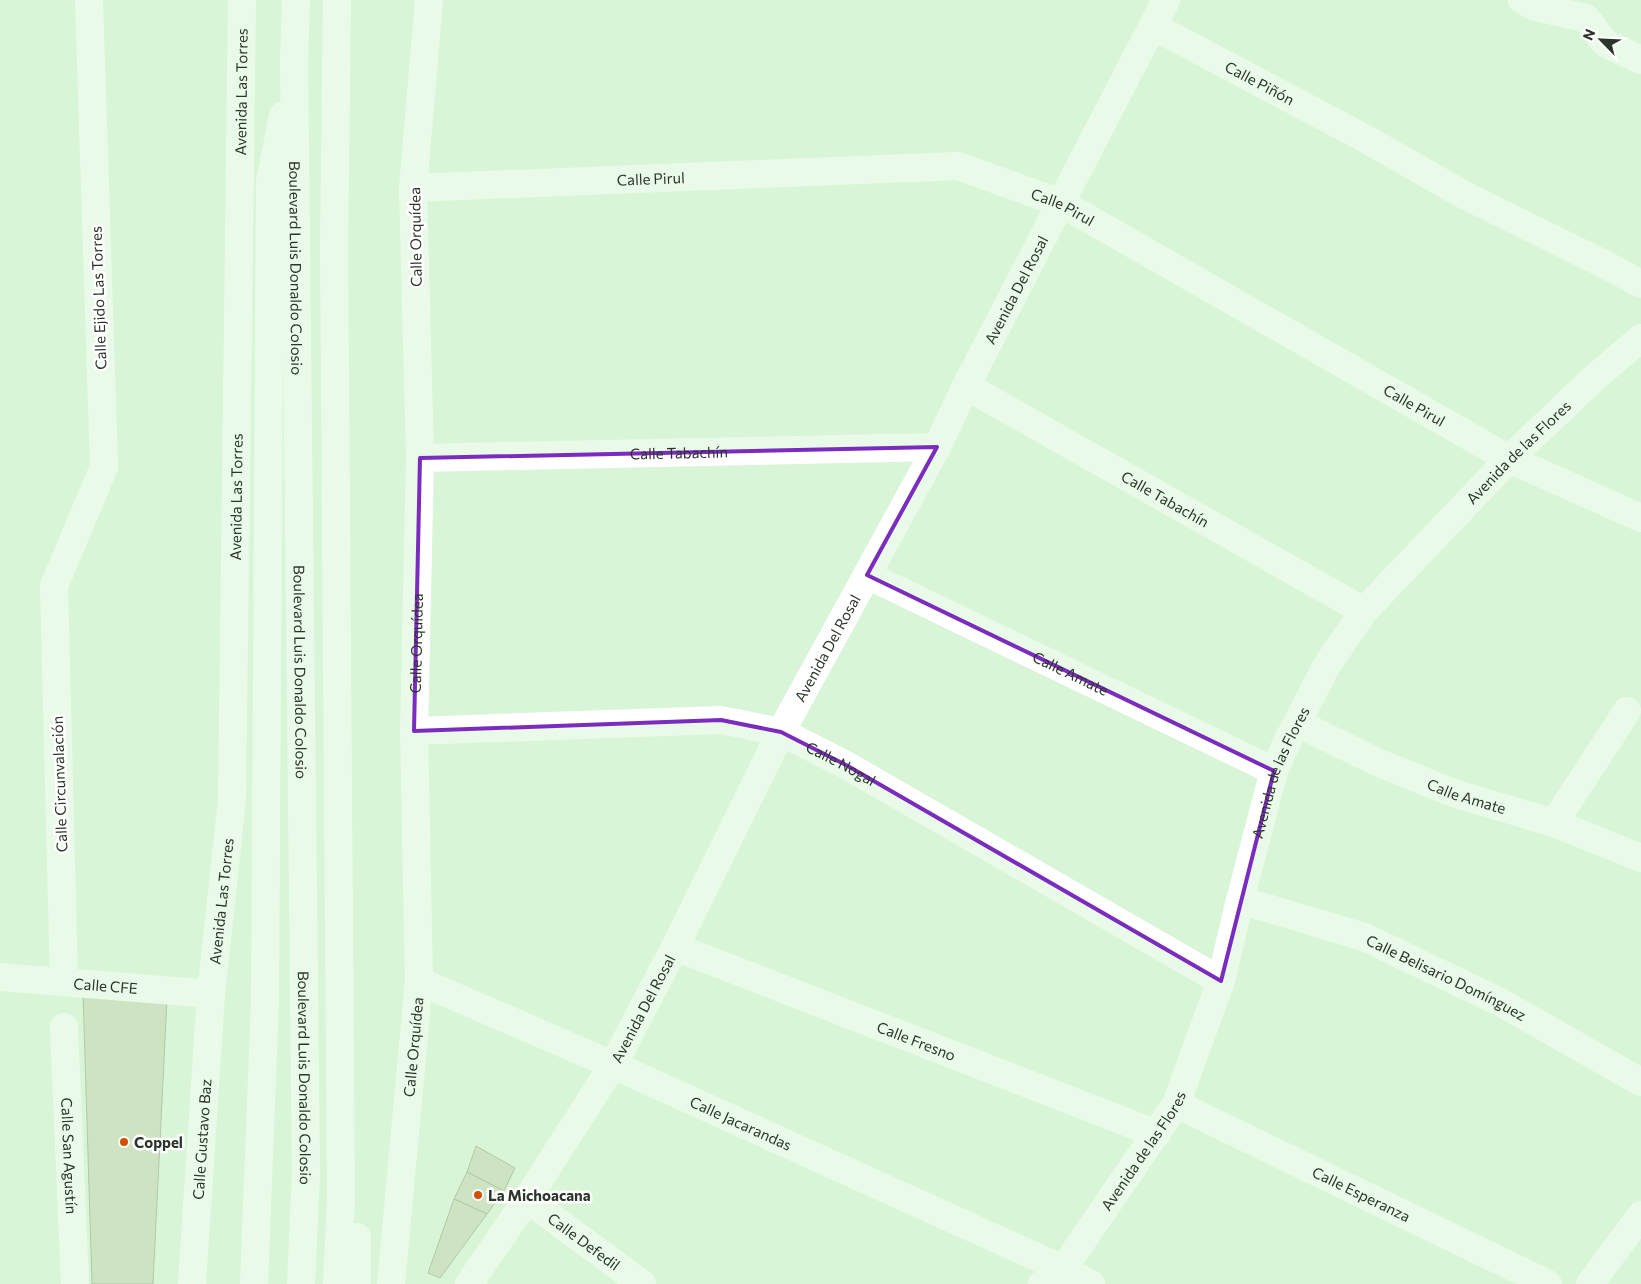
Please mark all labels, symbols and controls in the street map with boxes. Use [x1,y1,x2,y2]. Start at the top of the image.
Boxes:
north arrow [1576,15,1626,65]
text: N [1579,26,1599,43]
street label: Avenida Las Torres [231,28,251,155]
street label: Calle Piñón [1222,57,1298,108]
street label: Boulevard Luis Donaldo Colosio [286,161,306,375]
street label: Calle Pirul [616,168,685,189]
street label: Calle Pirul [1029,184,1098,229]
street label: Calle Orquídea [405,187,425,287]
street label: Calle Ejido Las Torres [86,226,110,370]
street label: Avenida Del Rosal [980,233,1051,347]
street label: Calle Pirul [1380,380,1448,430]
street label: Avenida de las Flores [1462,396,1574,507]
street label: Avenida Las Torres [226,433,246,560]
street label: Calle Tabachín [630,442,728,463]
street label: Calle Tabachín [1118,467,1212,531]
street label: Boulevard Luis Donaldo Colosio [290,565,311,779]
street label: Avenida Del Rosal [790,591,864,705]
street label: Calle Orquídea [406,593,426,694]
street label: Calle Amate [1030,647,1111,699]
street label: Avenida de las Flores [1248,703,1313,840]
street label: Calle Circunvalación [48,715,70,853]
street label: Calle Nogal [803,737,879,789]
street label: Calle Amate [1425,774,1508,817]
street label: Avenida Las Torres [205,837,237,965]
street label: Calle Belisario Domínguez [1363,930,1529,1024]
street label: Avenida Del Rosal [607,951,678,1066]
street label: Boulevard Luis Donaldo Colosio [295,971,315,1185]
street label: Calle CFE [73,974,139,997]
street label: Calle Orquídea [399,996,426,1098]
street label: Calle Fresno [875,1017,958,1064]
street label: Calle Gustavo Baz [189,1078,214,1200]
street label: Avenida de las Flores [1097,1088,1189,1214]
street label: Calle Jacarandas [687,1092,795,1154]
street label: Calle San Agustín [58,1097,81,1215]
place label: Coppel [134,1133,183,1151]
marker: Coppel [118,1136,130,1148]
street label: Calle Esperanza [1309,1162,1413,1225]
place label: La Michoacana [488,1186,591,1204]
marker: La Michoacana [472,1189,484,1201]
street label: Calle Defedil [544,1209,624,1274]

